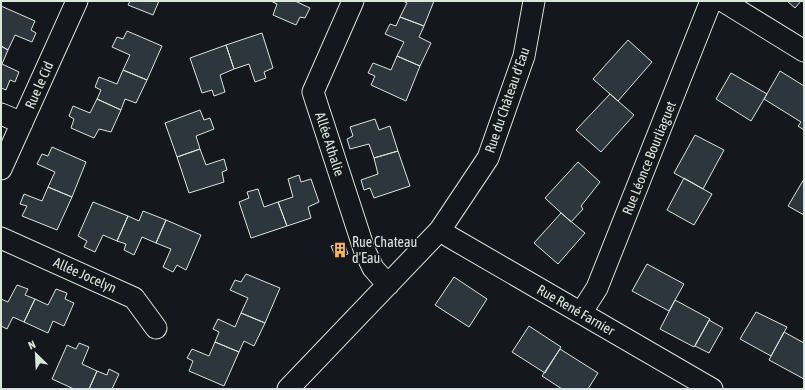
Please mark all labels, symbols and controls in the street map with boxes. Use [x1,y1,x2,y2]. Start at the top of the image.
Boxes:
street label: Rue du Château d'Eau [481,45,533,155]
street label: Rue le Cid [22,59,56,111]
street label: Rue Léonce Bourliaguet [619,99,679,217]
street label: Allée Athalie [312,110,348,178]
place label: Rue Chateau d'Eau [352,234,417,266]
building icon: Rue Chateau d'Eau [331,241,349,259]
street label: Allée Jocelyn [51,254,119,296]
street label: Rue René Farnier [534,281,618,339]
north arrow [16,334,56,374]
text: N [27,338,37,352]

